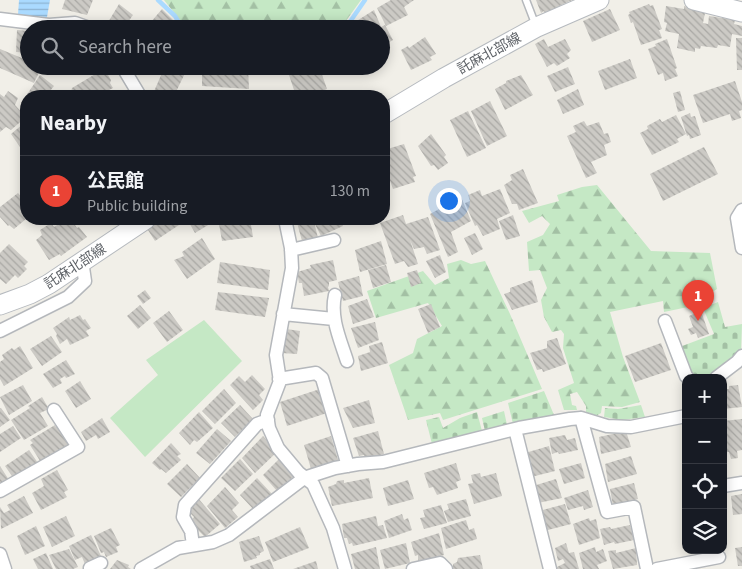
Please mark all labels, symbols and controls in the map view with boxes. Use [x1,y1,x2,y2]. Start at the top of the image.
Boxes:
search box [20,20,390,75]
street label: 託麻北部線 [454,28,525,80]
icon: search [38,34,66,62]
text: Search here [78,34,172,61]
text: Nearby [40,108,107,138]
text: 公民館 [87,168,144,195]
text: 1 [52,180,60,202]
text: 130 m [330,180,370,202]
your location [436,188,462,214]
text: Public building [87,195,187,217]
street label: 託麻北部線 [41,239,110,294]
pin: 1 [682,280,714,321]
map controls [682,374,727,554]
button: + [682,374,727,419]
button: − [682,419,727,464]
button: locate [682,464,727,509]
button: layers [682,509,727,554]

